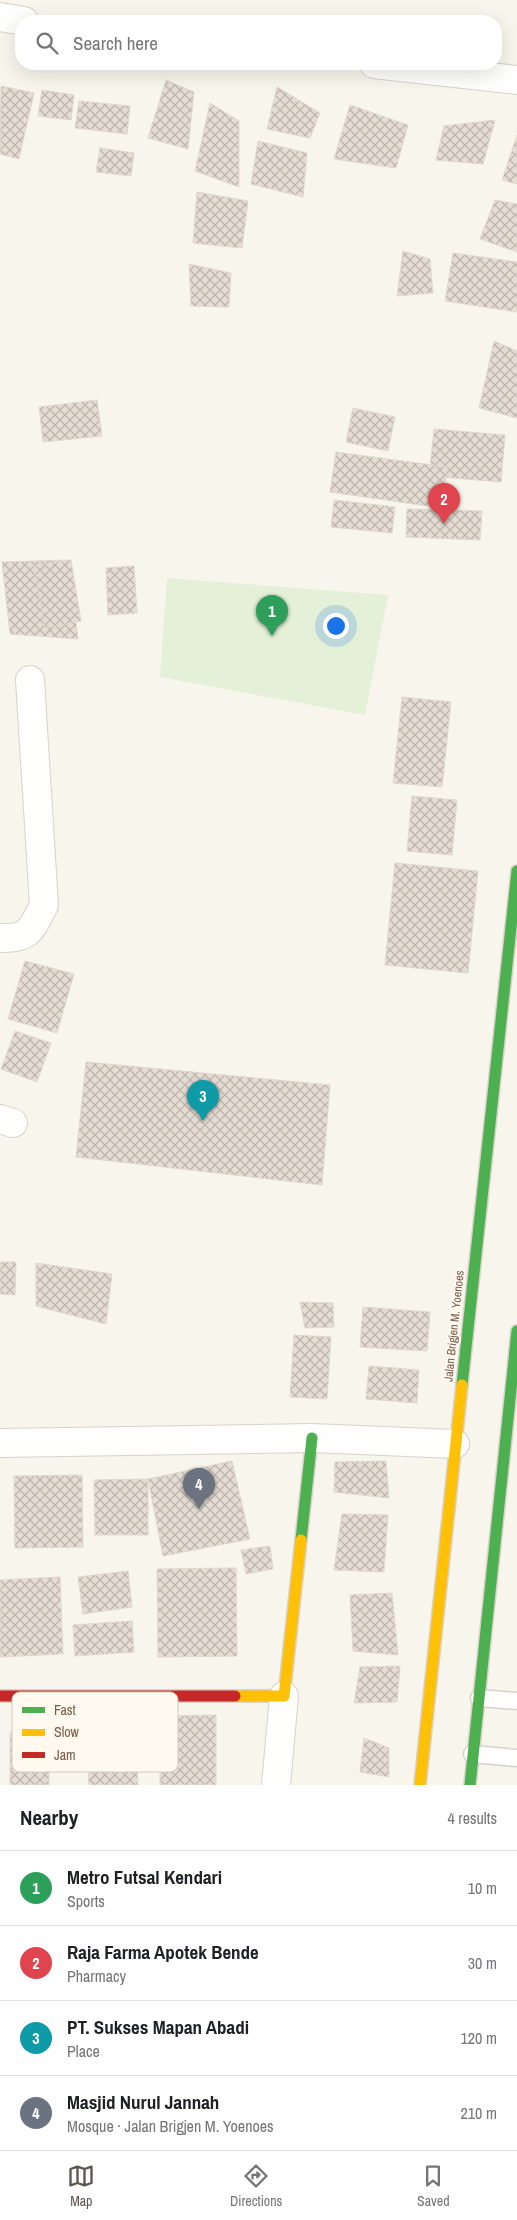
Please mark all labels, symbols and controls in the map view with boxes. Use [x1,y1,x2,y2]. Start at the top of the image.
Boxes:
search box [15,15,502,70]
icon: search [33,29,61,57]
text: Search here [73,30,158,56]
pin: 2 [428,483,460,524]
pin: 1 [256,595,288,636]
your location [323,613,349,639]
pin: 3 [187,1080,219,1121]
street label: Jalan Brigjen M. Yoenoes [440,1270,468,1382]
pin: 4 [183,1468,215,1509]
legend [12,1692,178,1772]
text: Fast [54,1701,76,1719]
text: Slow [54,1723,80,1741]
text: Jam [54,1746,76,1764]
text: Nearby [20,1803,78,1832]
text: 4 results [447,1807,497,1829]
text: Metro Futsal Kendari [67,1864,222,1890]
text: 1 [32,1877,40,1899]
text: 10 m [468,1877,497,1899]
text: Sports [67,1890,105,1912]
text: Raja Farma Apotek Bende [67,1939,259,1965]
text: 2 [32,1952,40,1974]
text: 30 m [468,1952,497,1974]
text: Pharmacy [67,1965,126,1987]
text: PT. Sukses Mapan Abadi [67,2014,249,2040]
text: 3 [32,2027,40,2049]
text: 120 m [461,2027,497,2049]
text: Place [67,2040,100,2062]
text: Masjid Nurul Jannah [67,2089,219,2115]
text: 4 [32,2102,40,2124]
text: 210 m [461,2102,497,2124]
text: Mosque · Jalan Brigjen M. Yoenoes [67,2115,274,2137]
tab: Map [67,2162,95,2210]
tab: Directions [230,2162,282,2210]
tab: Saved [417,2162,450,2210]

